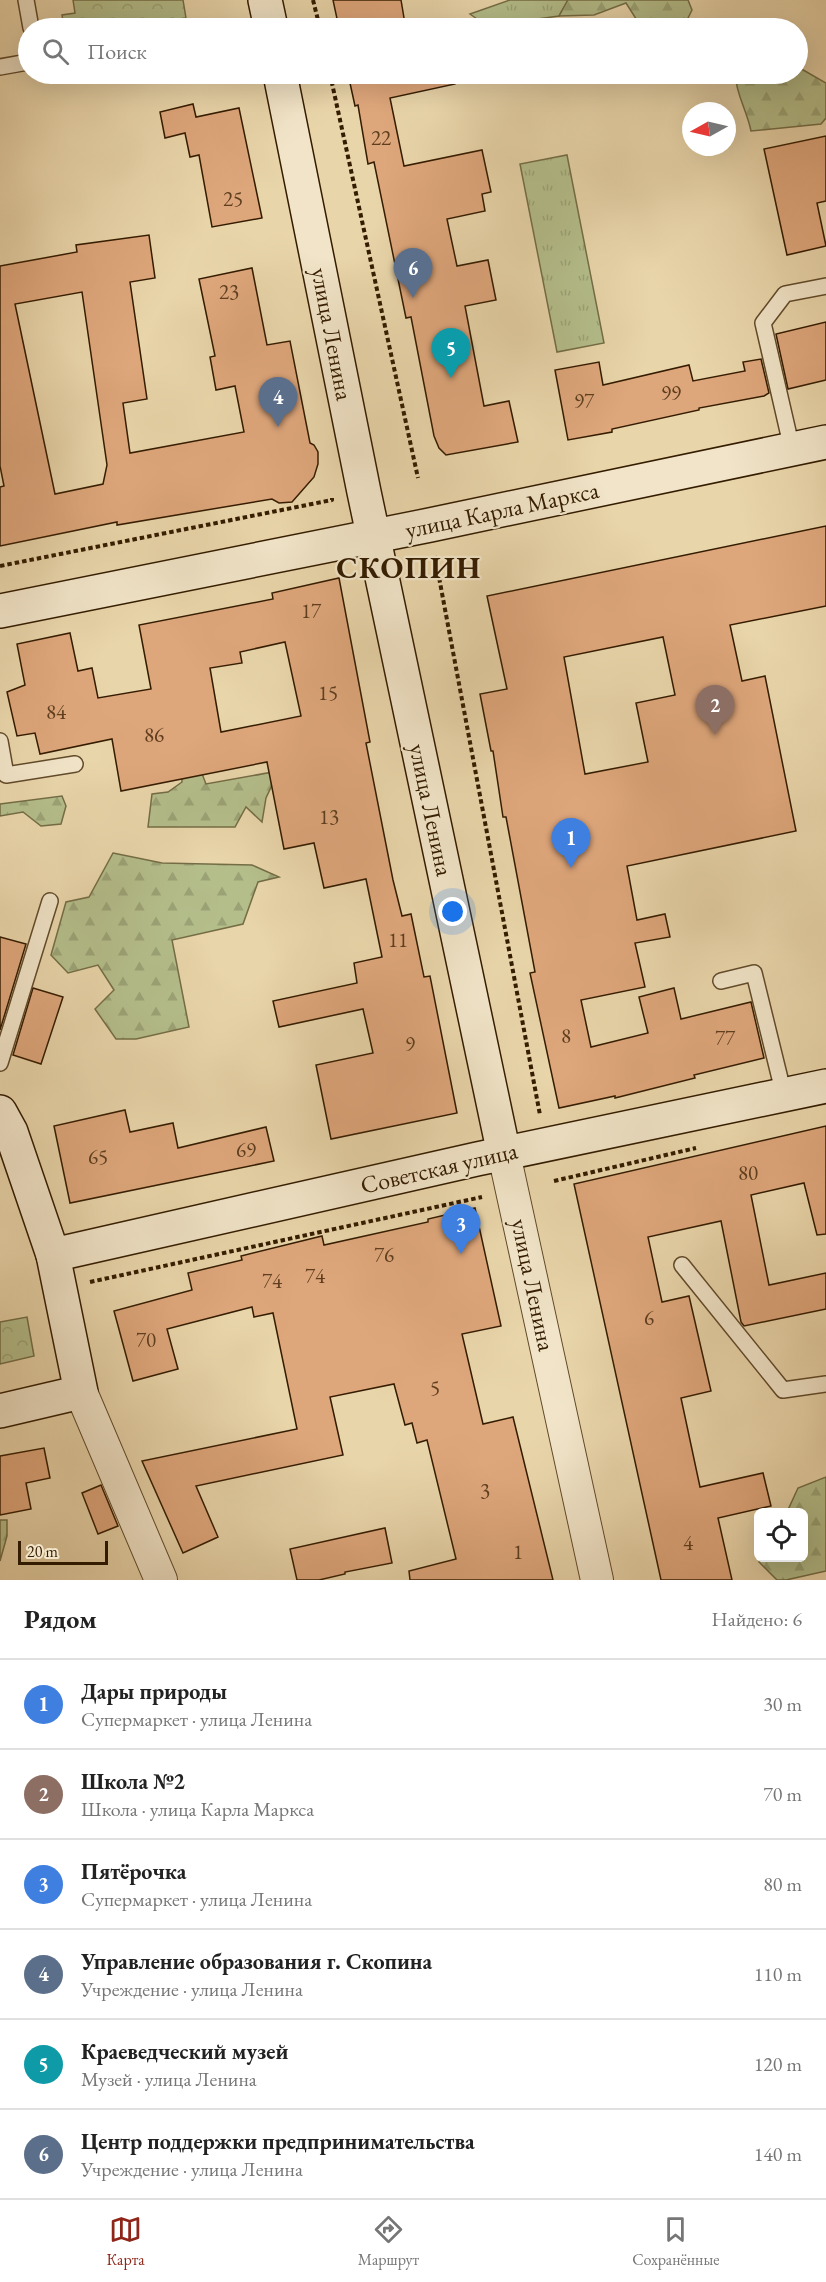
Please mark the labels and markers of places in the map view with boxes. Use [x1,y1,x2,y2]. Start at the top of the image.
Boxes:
pin: 6 [394,248,432,298]
pin: 5 [432,328,470,378]
pin: 4 [258,378,298,427]
pin: 2 [696,686,734,735]
pin: 1 [552,818,590,868]
pin: 3 [442,1204,480,1254]

